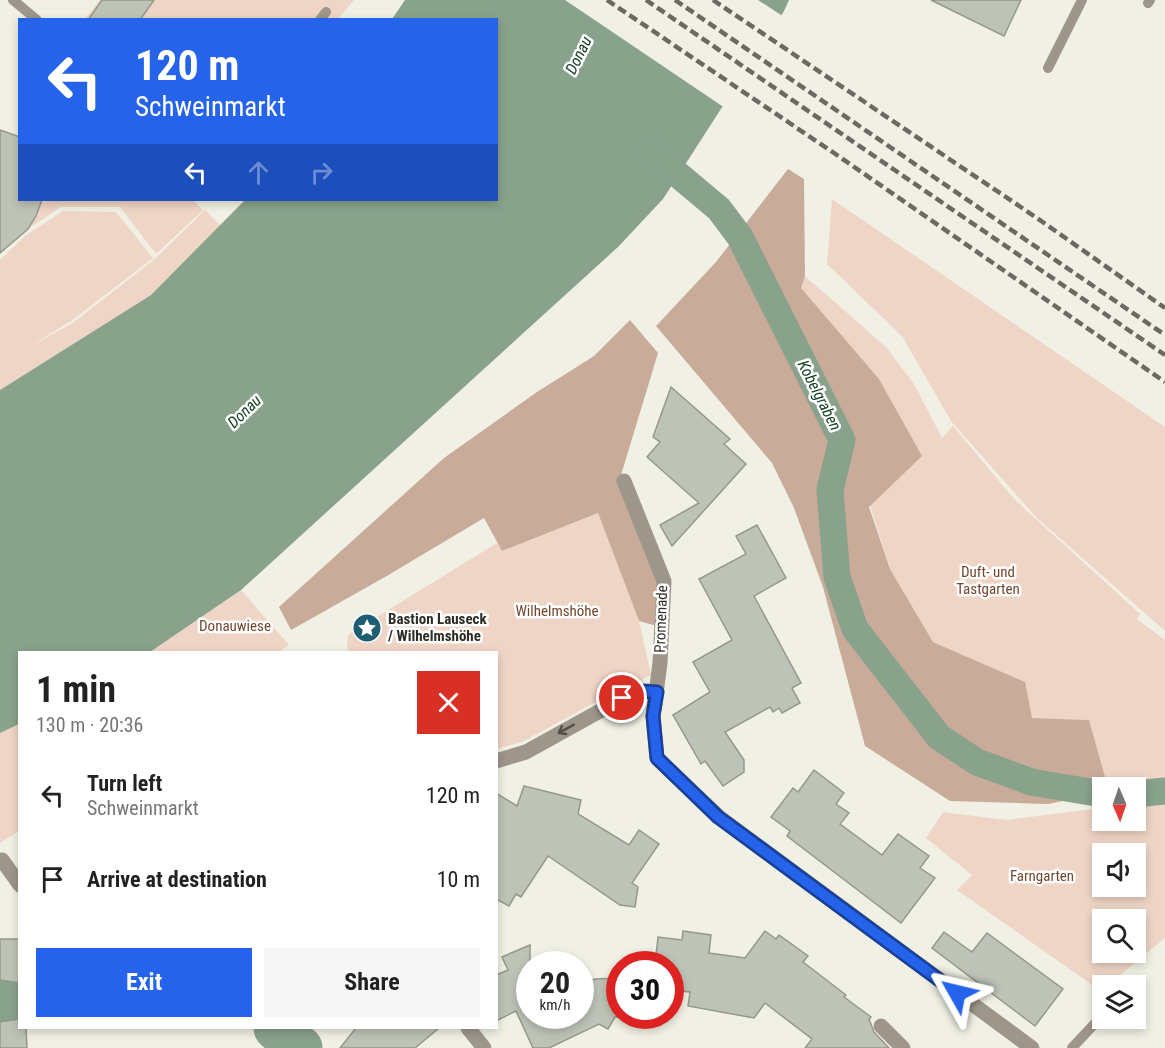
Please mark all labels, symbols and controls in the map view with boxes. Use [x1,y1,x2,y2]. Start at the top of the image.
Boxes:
water label: Donau [561,33,596,77]
text: 120 m [135,41,240,90]
icon: left [36,42,114,120]
text: Schweinmarkt [135,91,286,123]
icon: left [179,156,212,189]
icon: ahead [242,156,275,189]
icon: right [305,156,338,189]
water label: Kobelgraben [794,357,845,434]
water label: Donau [224,391,265,432]
park label: Duft- und Tastgarten [956,563,1020,598]
street label: Promenade [651,585,671,653]
park label: Wilhelmshöhe [515,602,599,620]
place label: Bastion Lauseck / Wilhelmshöhe [388,610,487,645]
place icon: Bastion Lauseck / Wilhelmshöhe [351,612,383,644]
park label: Donauwiese [199,617,271,635]
text: 1 min [36,669,116,711]
button: close [417,671,480,734]
pin [596,672,647,723]
icon: arrive [605,681,638,714]
text: 130 m · 20:36 [36,713,143,737]
one-way arrow [558,724,576,735]
text: Turn left [87,771,162,796]
north arrow [1092,777,1146,831]
map controls [1092,777,1146,1029]
icon: left [36,779,69,812]
text: 120 m [426,783,480,808]
text: Schweinmarkt [87,796,199,820]
button: sound [1092,843,1146,897]
icon: arrive [36,863,69,896]
text: Arrive at destination [87,867,267,892]
text: 10 m [437,867,480,892]
park label: Farngarten [1010,867,1074,885]
button: search [1092,909,1146,963]
button: Exit [36,948,252,1017]
button: Share [264,948,480,1017]
speed limit sign: 30 [606,951,684,1029]
position arrow [925,961,989,1025]
text: 20 [540,965,570,1000]
button: layers [1092,975,1146,1029]
text: km/h [540,996,570,1014]

